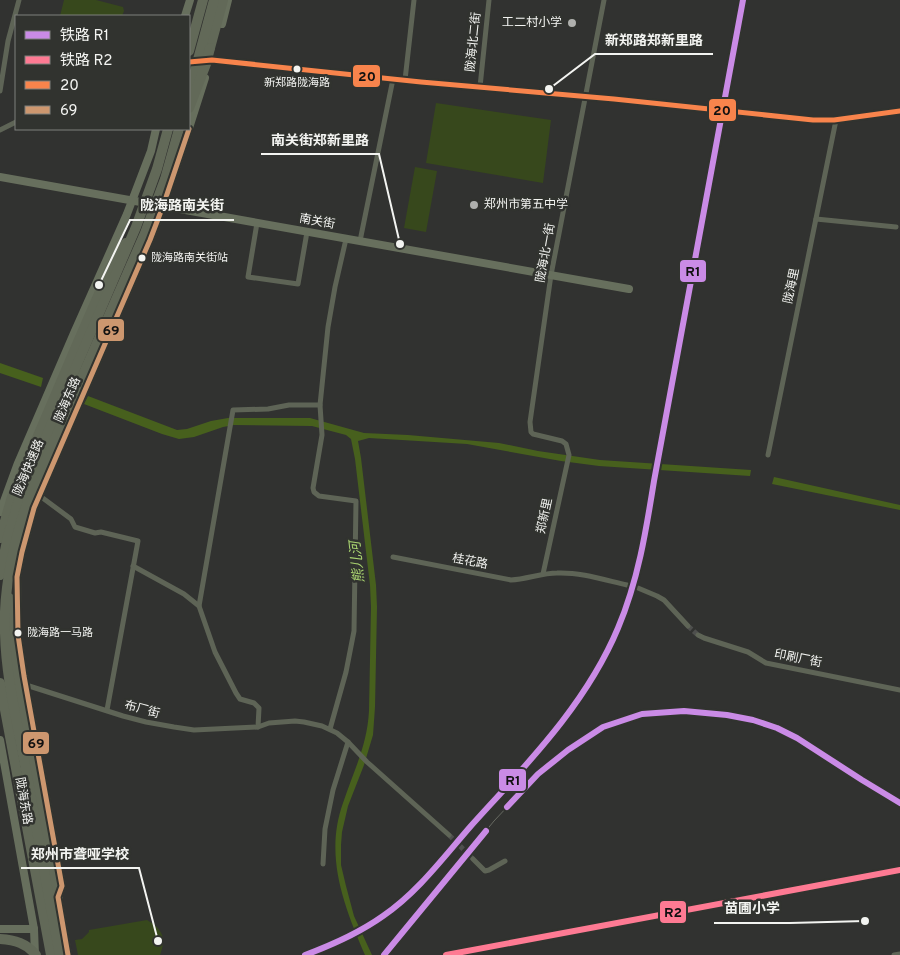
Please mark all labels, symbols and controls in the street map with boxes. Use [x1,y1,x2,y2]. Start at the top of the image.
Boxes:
street label: 陇海北二街 [463,11,485,73]
legend [15,15,190,130]
place label: 工二村小学 [502,15,562,31]
marker: 工二村小学 [566,17,578,29]
callout: 新郑路郑新里路 [595,25,713,54]
text: 铁路 R1 [60,27,109,46]
text: 新郑路郑新里路 [605,33,703,50]
text: 铁路 R2 [60,52,113,71]
marker: 新郑路陇海路 [292,64,302,74]
line badge: 20 [352,64,381,88]
text: 20 [358,69,376,86]
place label: 新郑路陇海路 [264,76,330,90]
text: 20 [60,77,79,96]
line badge: 20 [708,98,737,122]
text: 69 [60,102,77,121]
text: 20 [713,103,731,120]
callout: 南关街郑新里路 [261,125,379,154]
text: 南关街郑新里路 [271,133,369,150]
callout: 陇海路南关街 [130,191,234,220]
place label: 郑州市第五中学 [484,197,568,213]
text: 陇海路南关街 [140,198,224,215]
marker: 郑州市第五中学 [468,199,480,211]
street label: 南关街 [298,211,336,233]
street label: 陇海北一街 [533,222,559,284]
place label: 陇海路南关街站 [151,251,228,265]
marker: 陇海路南关街站 [137,253,147,263]
line badge: R1 [679,259,707,283]
text: R1 [685,264,701,281]
street label: 陇海里 [780,267,804,305]
line badge: 69 [97,318,125,342]
text: 69 [102,323,120,340]
street label: 陇海东路 [51,375,85,425]
street label: 陇海快速路 [10,437,48,499]
street label: 郑新里 [533,497,557,535]
water label: 熊儿河 [347,537,369,584]
street label: 桂花路 [451,551,489,573]
place label: 陇海路一马路 [27,626,93,640]
marker: 陇海路一马路 [13,628,23,638]
street label: 印刷厂街 [773,647,823,671]
street label: 布厂街 [123,698,161,722]
line badge: 69 [22,731,50,755]
text: 69 [27,736,45,753]
line badge: R1 [498,768,527,792]
text: R1 [505,773,521,790]
street label: 陇海东路 [11,776,35,826]
callout: 郑州市聋哑学校 [21,839,139,868]
text: 郑州市聋哑学校 [31,846,129,864]
callout: 苗圃小学 [714,894,790,923]
line badge: R2 [659,900,687,924]
text: 苗圃小学 [724,901,780,918]
text: R2 [664,905,682,922]

